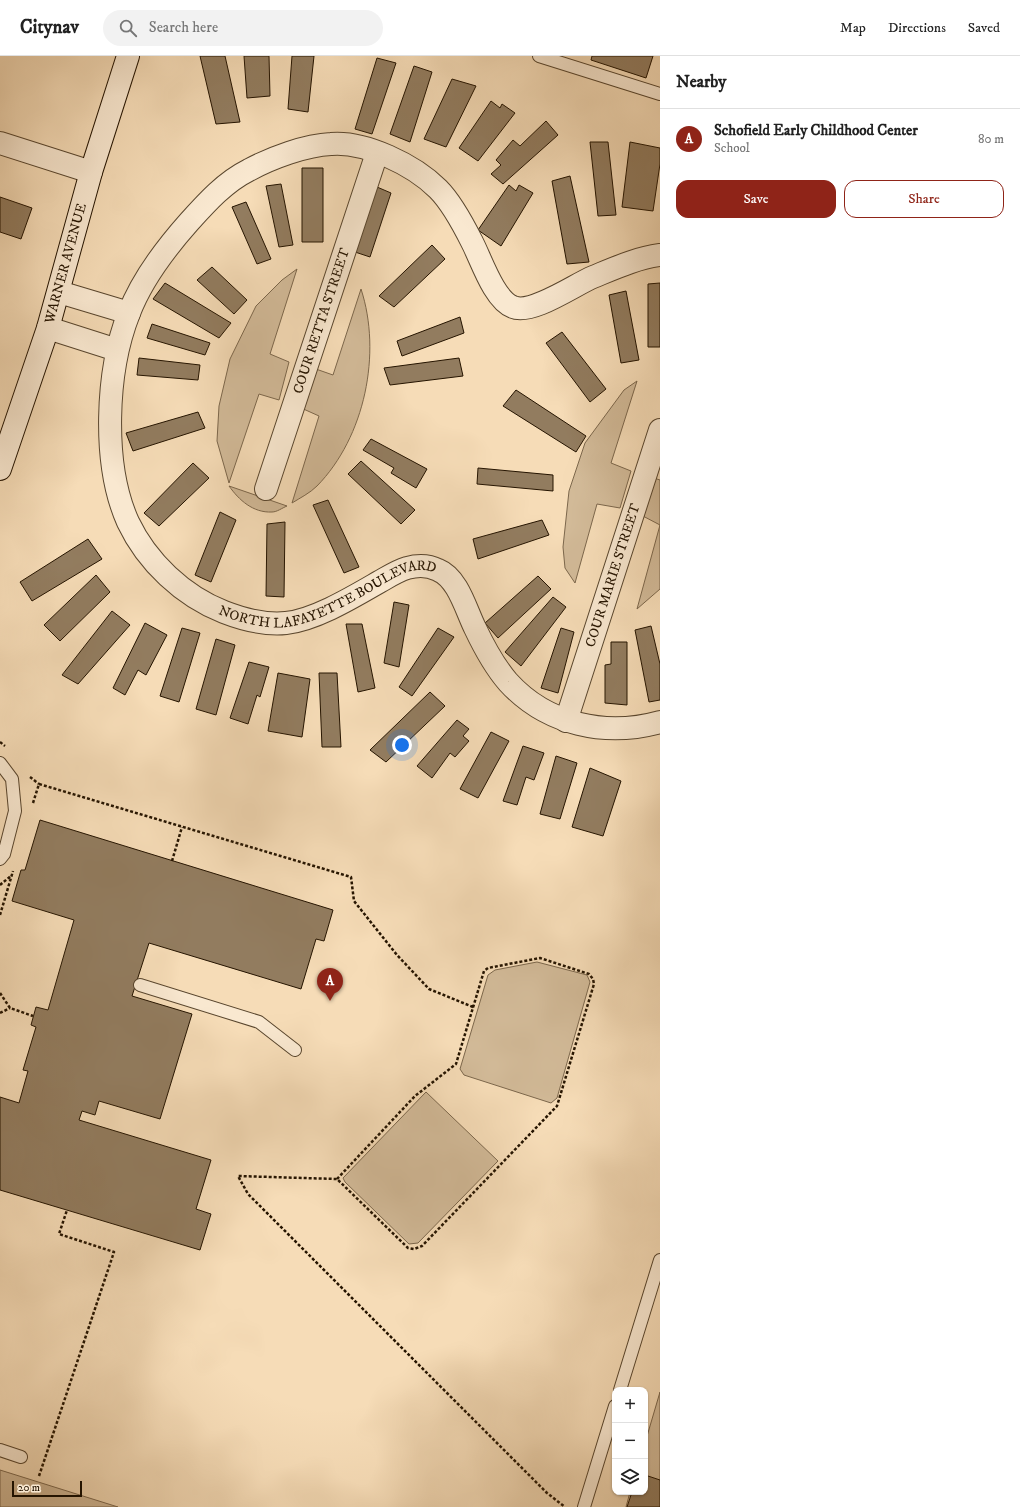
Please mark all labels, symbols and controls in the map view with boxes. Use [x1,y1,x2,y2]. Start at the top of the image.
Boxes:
search box [103,10,383,46]
text: Citynav [20,16,79,39]
icon: search [117,17,139,39]
text: Search here [149,18,218,37]
text: Map [840,19,866,37]
text: Directions [888,19,946,37]
text: Saved [968,19,1000,37]
text: Nearby [676,71,726,93]
text: Schofield Early Childhood Center [714,121,918,140]
text: A [685,131,693,147]
text: 80 m [978,131,1004,147]
text: School [714,140,750,156]
button: Save [676,180,836,218]
button: Share [844,180,1004,218]
street label: WARNER AVENUE [40,201,91,326]
street label: COUR RETTA STREET [289,245,354,396]
street label: COUR MARIE STREET [581,501,645,649]
street label: NORTH LAFAYETTE BOULEVARD [216,557,438,632]
your location [392,735,412,755]
pin: A [317,968,343,1001]
map controls [612,1387,648,1495]
button: + [612,1387,648,1423]
button: − [612,1423,648,1459]
button: layers [612,1459,648,1495]
scale bar [12,1479,82,1498]
text: 20 m [18,1481,40,1495]

